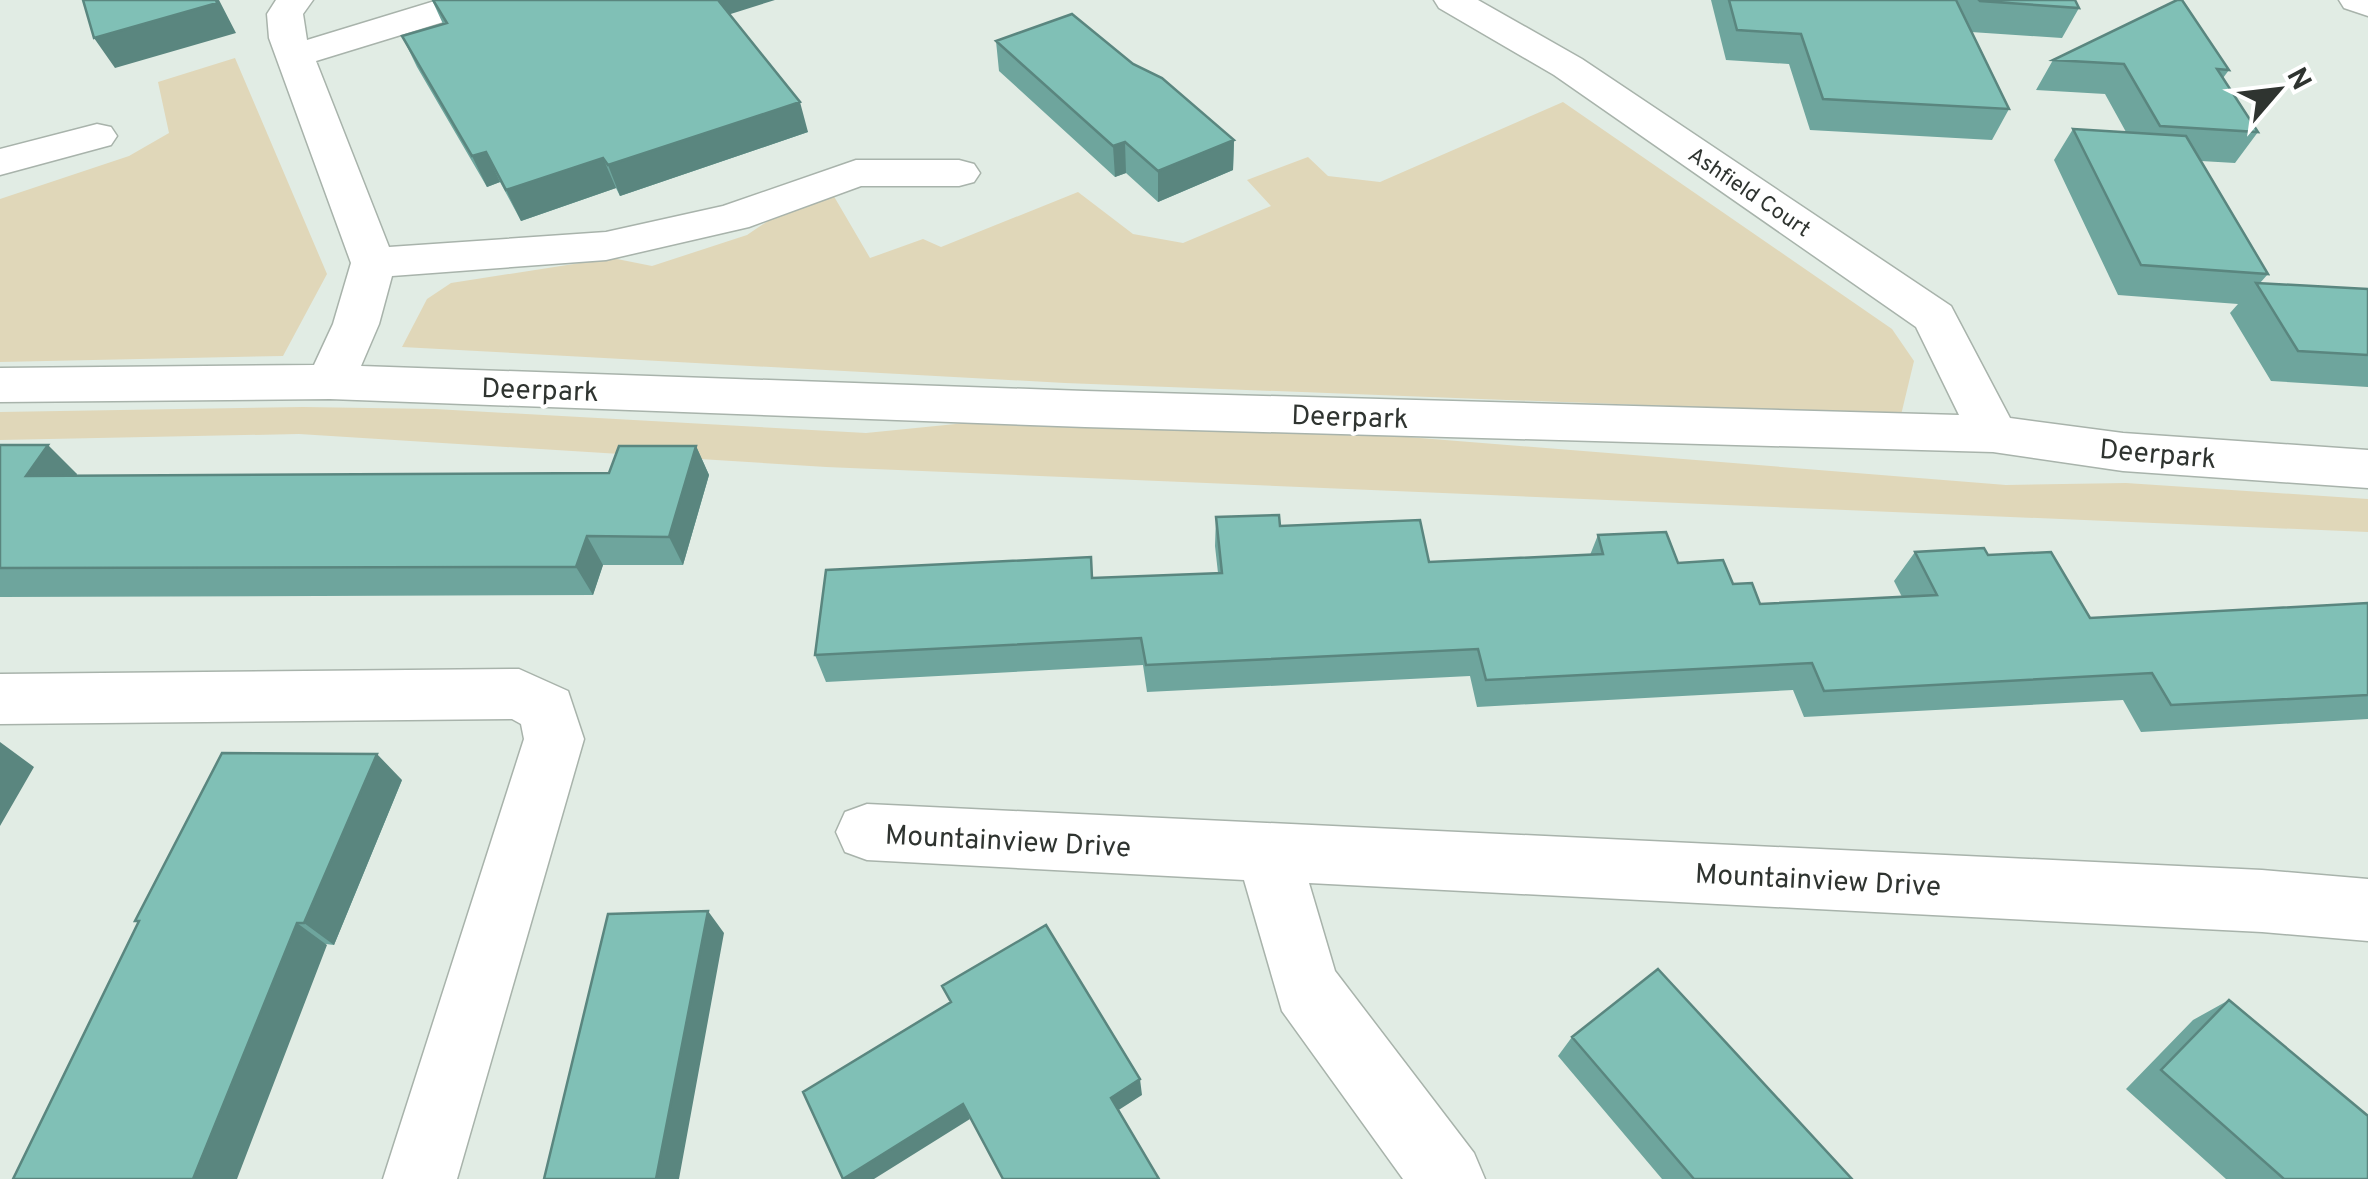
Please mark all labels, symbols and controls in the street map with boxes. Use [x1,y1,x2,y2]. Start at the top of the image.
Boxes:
north arrow [2228,40,2328,140]
text: N [2277,62,2318,97]
street label: Ashfield Court [1682,142,1815,244]
street label: Deerpark [481,372,599,412]
street label: Deerpark [1291,399,1409,439]
street label: Deerpark [2098,433,2218,479]
street label: Mountainview Drive [884,819,1132,867]
street label: Mountainview Drive [1694,858,1942,906]

